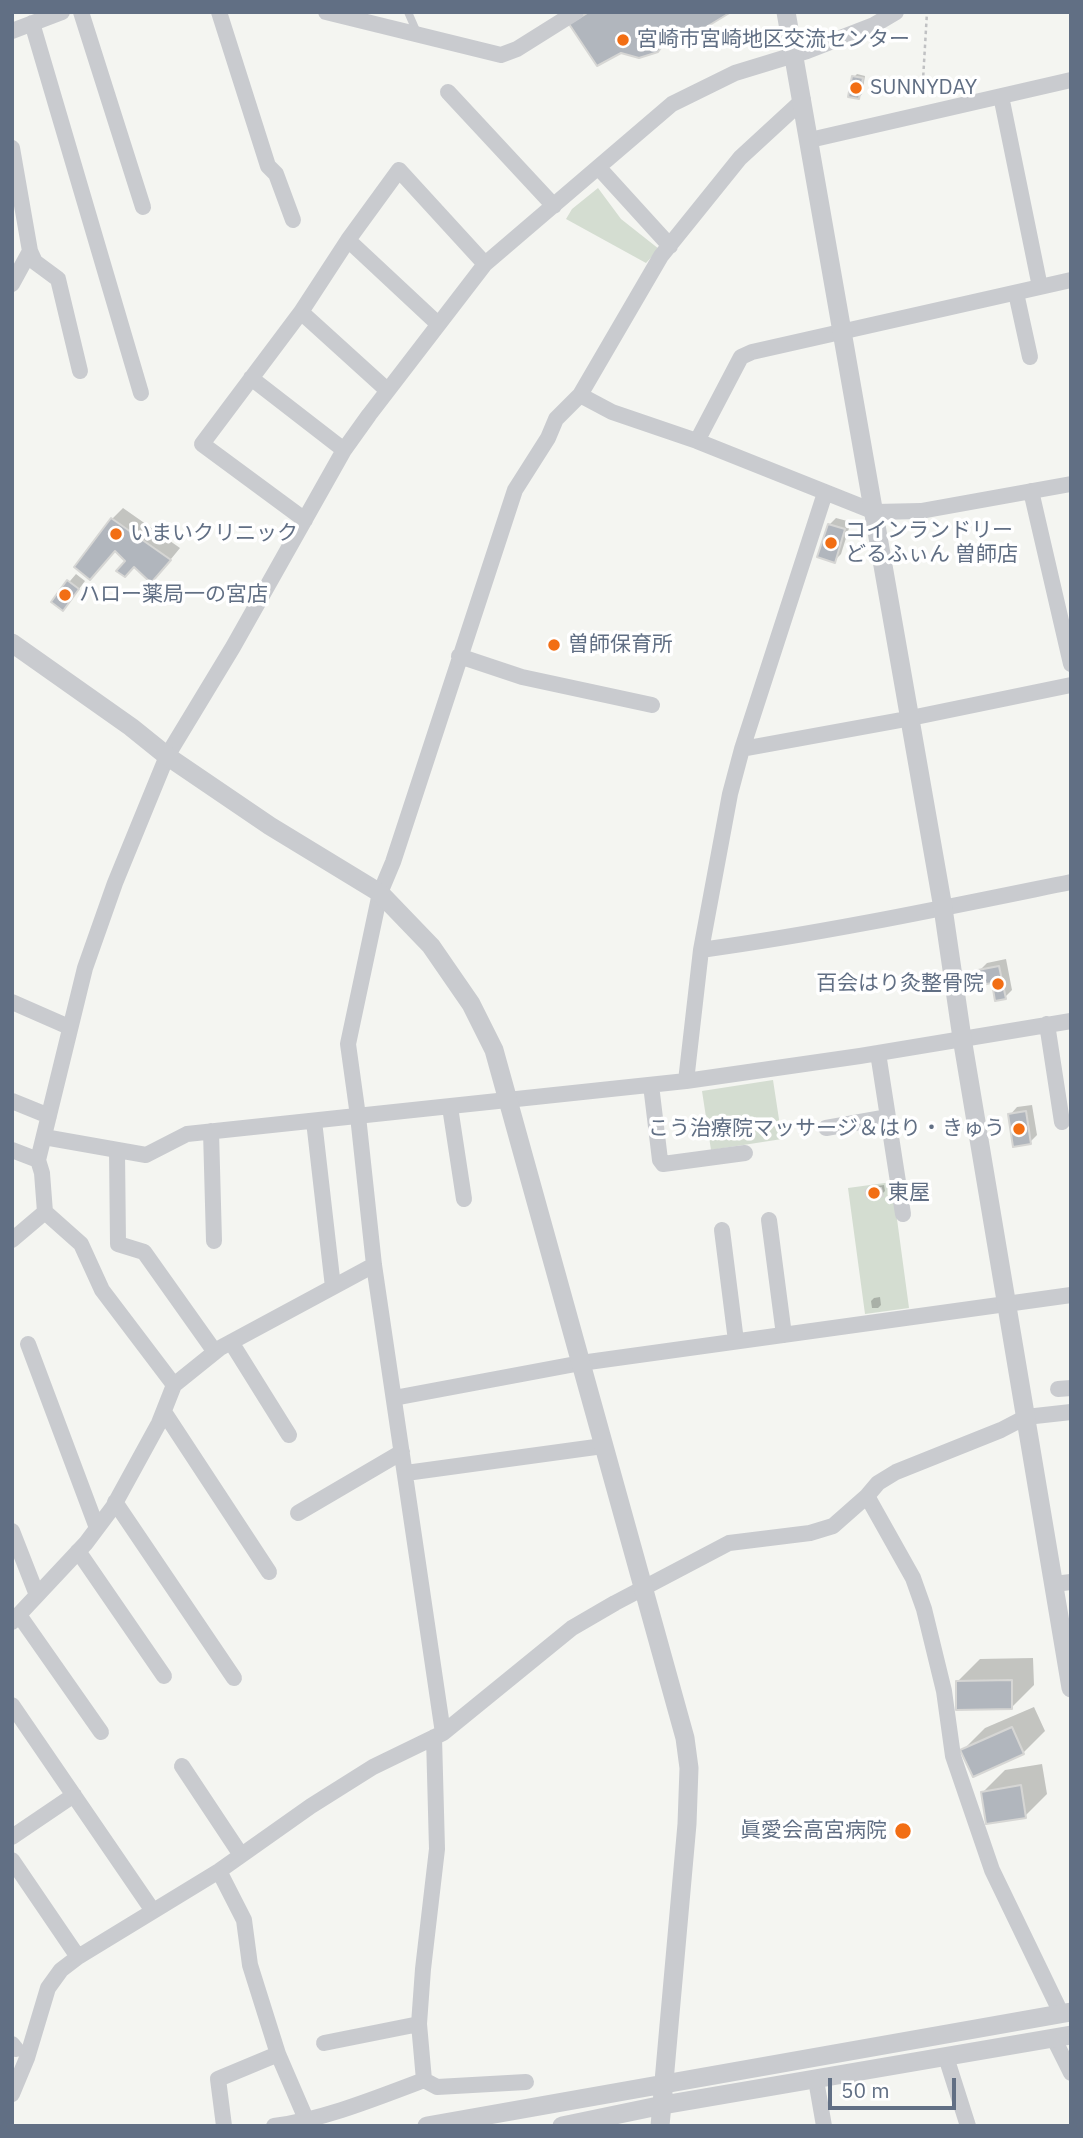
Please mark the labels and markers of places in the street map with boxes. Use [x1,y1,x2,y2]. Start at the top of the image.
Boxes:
place label: 宮崎市宮崎地区交流センター [637,27,910,53]
marker: 宮崎市宮崎地区交流センター [615,32,631,48]
place label: SUNNYDAY [870,75,977,101]
marker: SUNNYDAY [848,80,864,96]
place label: コインランドリー どるふぃん 曽師店 [845,518,1018,568]
place label: いまいクリニック [130,521,298,547]
marker: いまいクリニック [108,526,124,542]
marker: コインランドリー どるふぃん 曽師店 [823,535,839,551]
place label: ハロー薬局一の宮店 [79,582,268,608]
marker: ハロー薬局一の宮店 [57,587,73,603]
place label: 曽師保育所 [568,632,673,658]
marker: 曽師保育所 [546,637,562,653]
place label: 百会はり灸整骨院 [816,971,984,997]
marker: 百会はり灸整骨院 [990,976,1006,992]
place label: こう治療院マッサージ＆はり・きゅう [648,1116,1005,1142]
marker: こう治療院マッサージ＆はり・きゅう [1011,1121,1027,1137]
place label: 東屋 [888,1180,930,1206]
marker: 東屋 [866,1185,882,1201]
place label: 眞愛会高宮病院 [740,1818,887,1844]
marker: 眞愛会高宮病院 [893,1821,913,1841]

